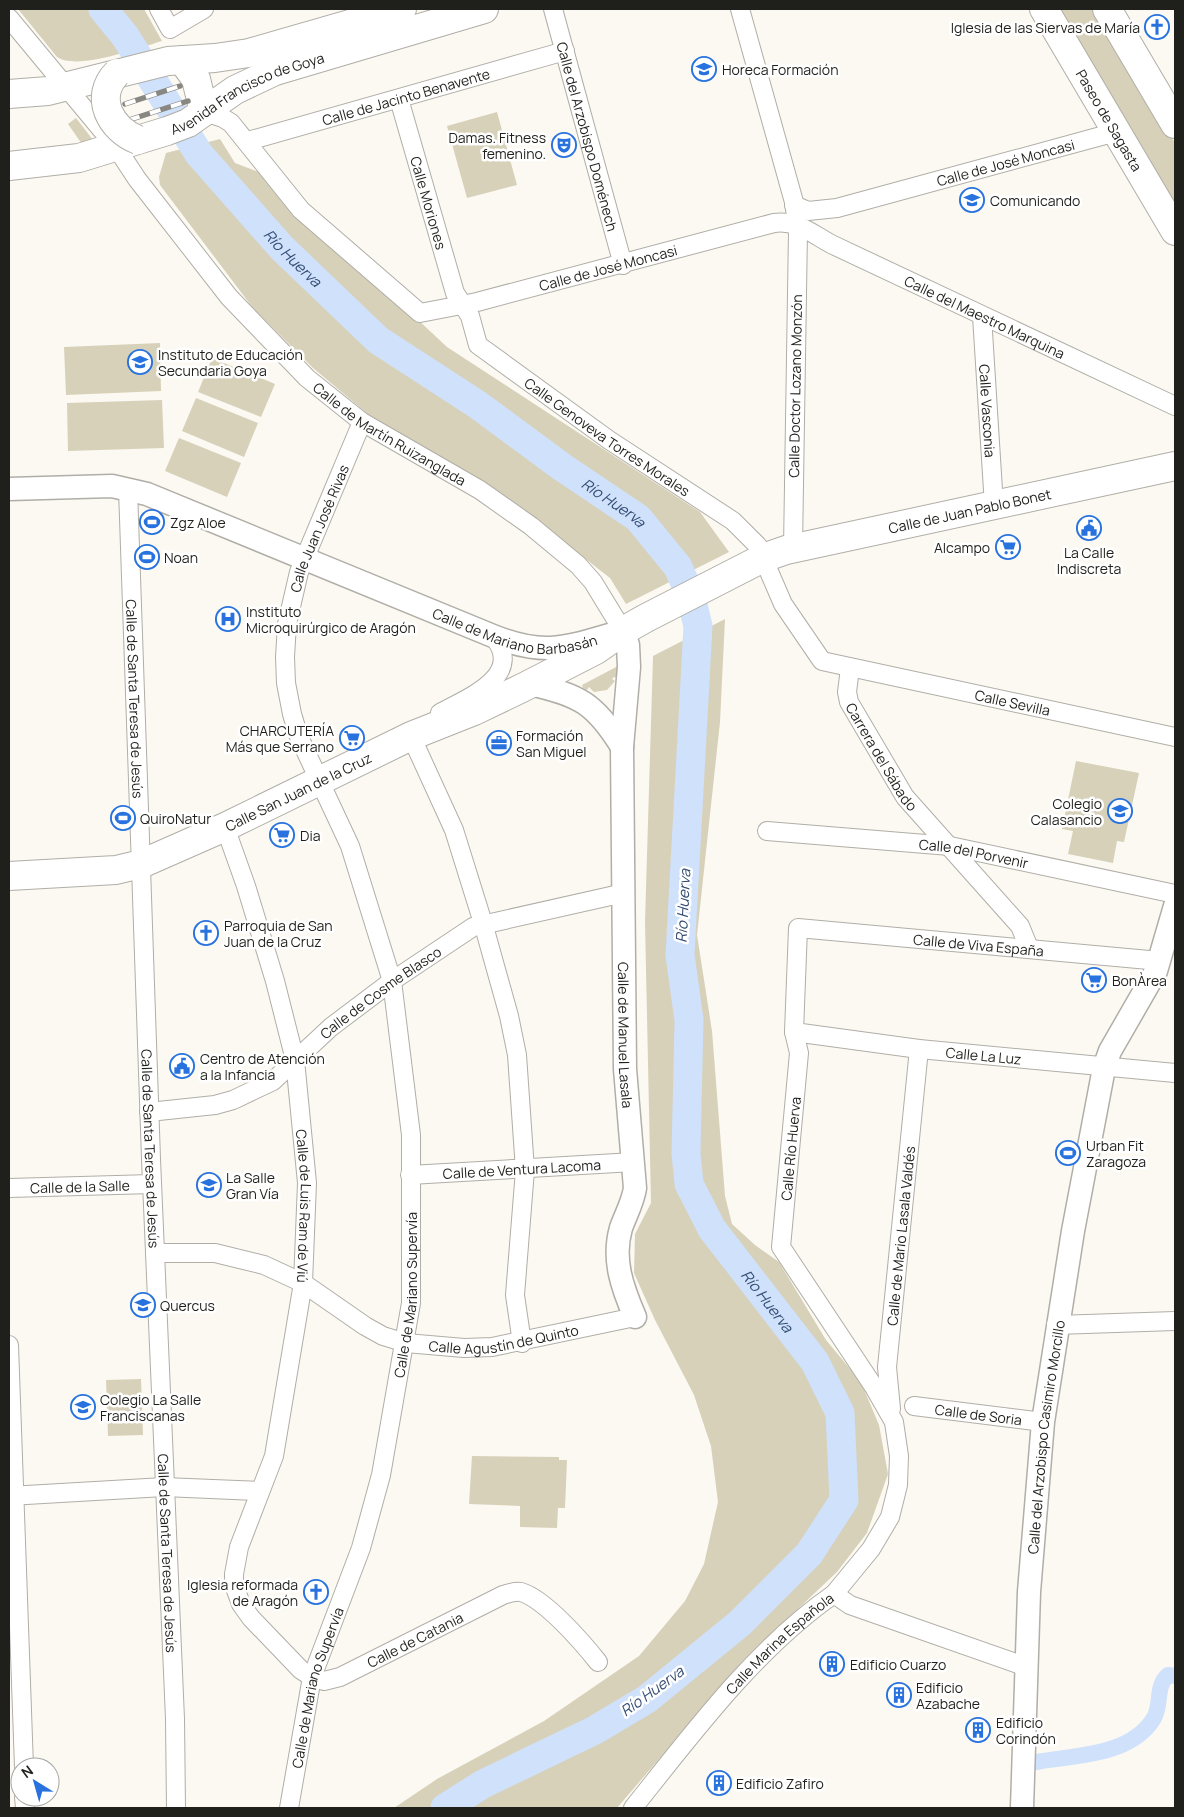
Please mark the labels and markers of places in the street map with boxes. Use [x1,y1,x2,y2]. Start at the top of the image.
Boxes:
church icon: Iglesia de las Siervas de María [1144,14,1170,40]
place label: Iglesia de las Siervas de María [951,18,1140,37]
school or university icon: Horeca Formación [691,56,717,82]
place label: Horeca Formación [722,60,838,79]
place label: Damas. Fitness femenino. [448,128,546,163]
theatre icon: Damas. Fitness femenino. [551,132,577,158]
school or university icon: Comunicando [959,187,985,213]
place label: Comunicando [990,191,1080,210]
place label: Instituto de Educación Secundaria Goya [158,345,303,380]
school or university icon: Instituto de Educación Secundaria Goya [127,349,153,375]
sports icon: Zgz Aloe [139,509,165,535]
place label: Zgz Aloe [170,513,226,532]
public building icon: La Calle Indiscreta [1076,515,1102,541]
supermarket icon: Alcampo [995,534,1021,560]
place label: Alcampo [934,538,990,557]
place label: La Calle Indiscreta [1057,543,1121,578]
sports icon: Noan [134,544,160,570]
place label: Noan [164,548,198,567]
place label: Instituto Microquirúrgico de Aragón [246,602,416,637]
hospital icon: Instituto Microquirúrgico de Aragón [215,606,241,632]
place label: CHARCUTERÍA Más que Serrano [226,721,334,756]
supermarket icon: CHARCUTERÍA Más que Serrano [339,725,365,751]
place label: Formación San Miguel [516,726,587,761]
office icon: Formación San Miguel [486,730,512,756]
place label: Colegio Calasancio [1031,794,1102,829]
school or university icon: Colegio Calasancio [1107,798,1133,824]
sports icon: QuiroNatur [110,805,136,831]
place label: QuiroNatur [140,809,211,828]
supermarket icon: Dia [269,822,295,848]
place label: Dia [300,826,320,845]
place label: Parroquia de San Juan de la Cruz [224,916,333,951]
church icon: Parroquia de San Juan de la Cruz [193,920,219,946]
supermarket icon: BonÀrea [1081,967,1107,993]
place label: BonÀrea [1112,971,1167,990]
place label: Centro de Atención a la Infancia [200,1049,325,1084]
public building icon: Centro de Atención a la Infancia [169,1053,195,1079]
place label: Urban Fit Zaragoza [1086,1136,1146,1171]
sports icon: Urban Fit Zaragoza [1055,1140,1081,1166]
place label: La Salle Gran Vía [226,1168,279,1203]
school or university icon: La Salle Gran Vía [196,1172,222,1198]
school or university icon: Quercus [130,1292,156,1318]
place label: Quercus [160,1296,215,1315]
place label: Colegio La Salle Franciscanas [100,1390,201,1425]
school or university icon: Colegio La Salle Franciscanas [70,1394,96,1420]
place label: Iglesia reformada de Aragón [187,1575,298,1610]
church icon: Iglesia reformada de Aragón [303,1579,329,1605]
building icon: Edificio Cuarzo [819,1651,845,1677]
place label: Edificio Cuarzo [850,1655,946,1674]
place label: Edificio Azabache [916,1678,980,1713]
building icon: Edificio Azabache [886,1682,912,1708]
place label: Edificio Corindón [996,1713,1056,1748]
building icon: Edificio Corindón [965,1717,991,1743]
building icon: Edificio Zafiro [706,1770,732,1796]
place label: Edificio Zafiro [736,1774,824,1793]

